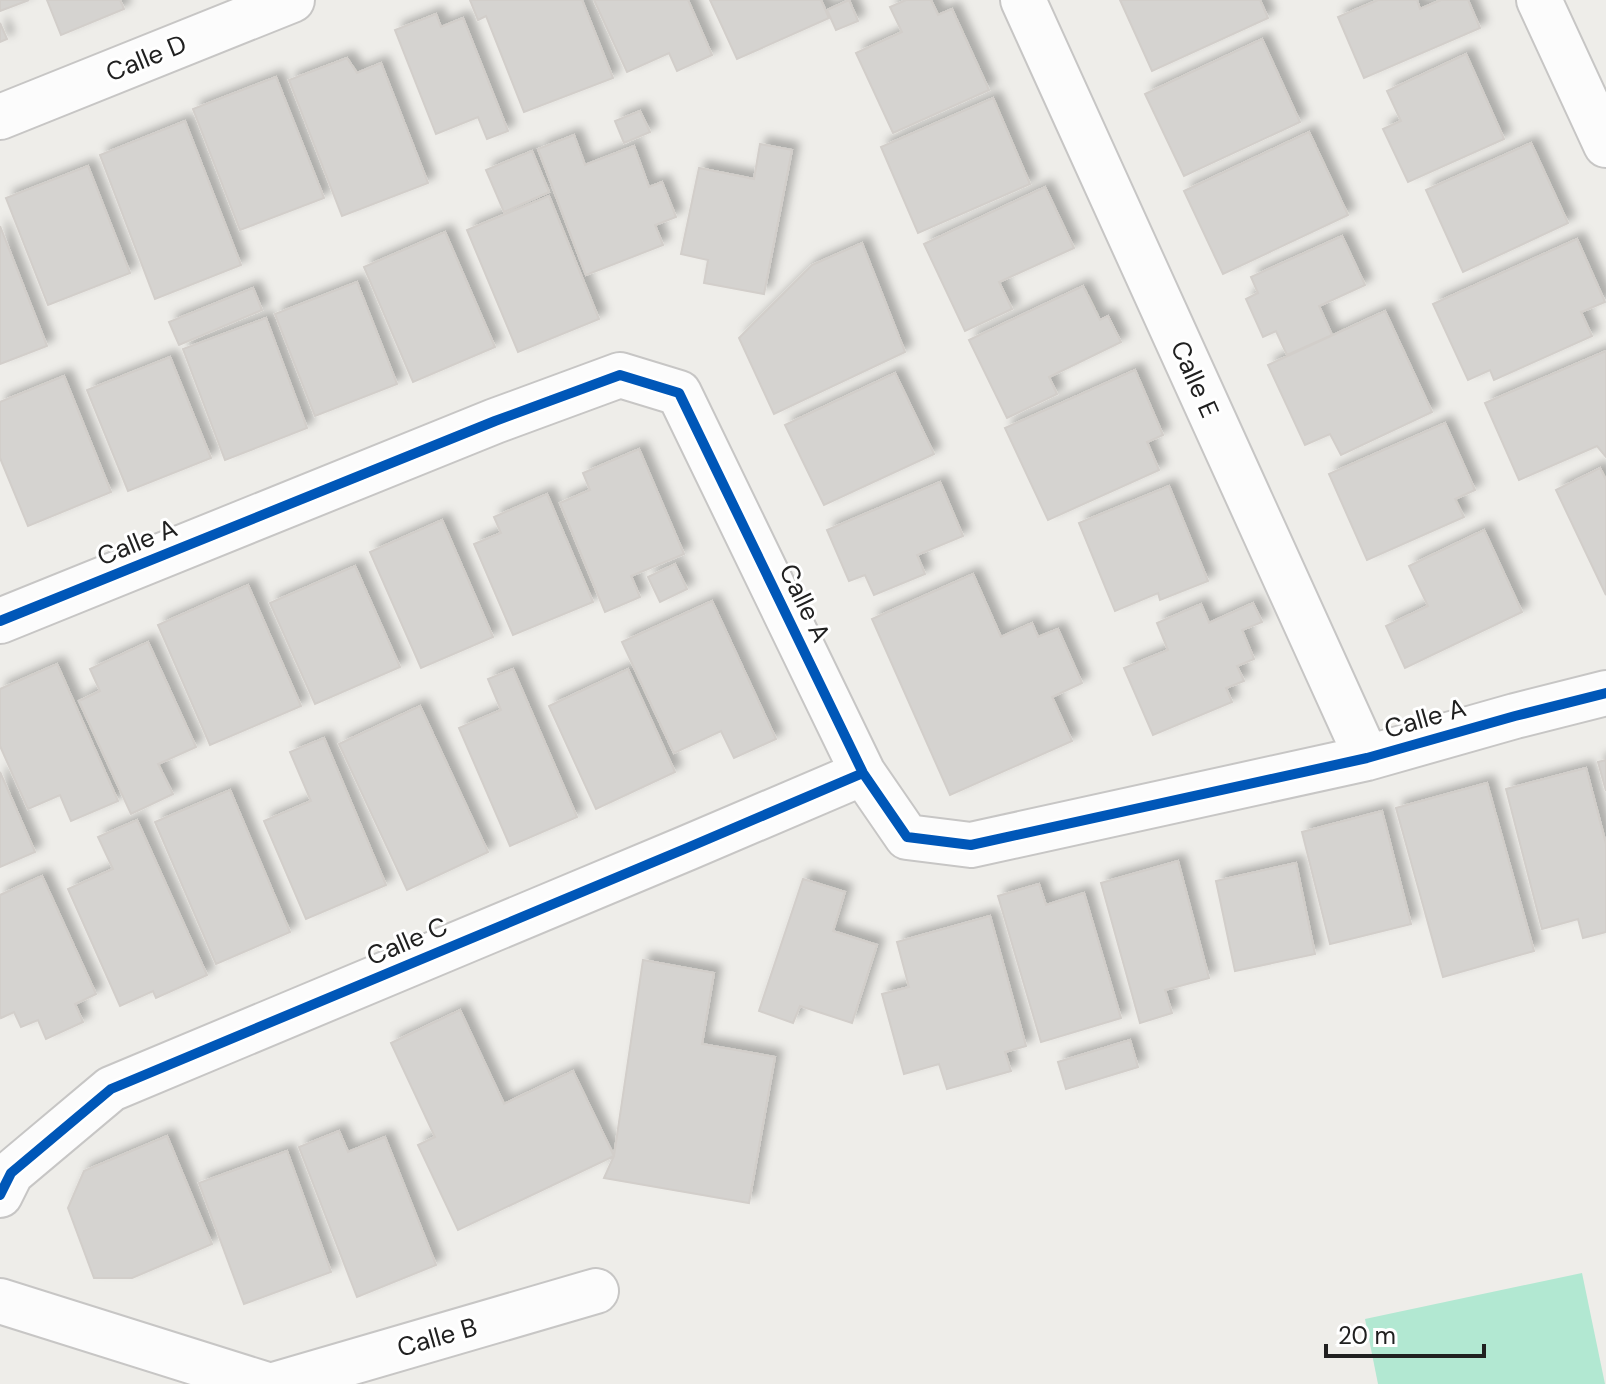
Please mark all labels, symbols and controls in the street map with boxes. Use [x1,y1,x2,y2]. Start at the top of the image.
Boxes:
street label: Calle D [101,27,191,89]
street label: Calle E [1163,335,1227,423]
street label: Calle A [92,511,182,573]
street label: Calle A [771,558,839,648]
street label: Calle A [1380,690,1470,746]
street label: Calle C [361,909,453,973]
scale bar [1326,1308,1484,1358]
street label: Calle B [393,1309,481,1365]
text: 20 m [1338,1320,1396,1351]

